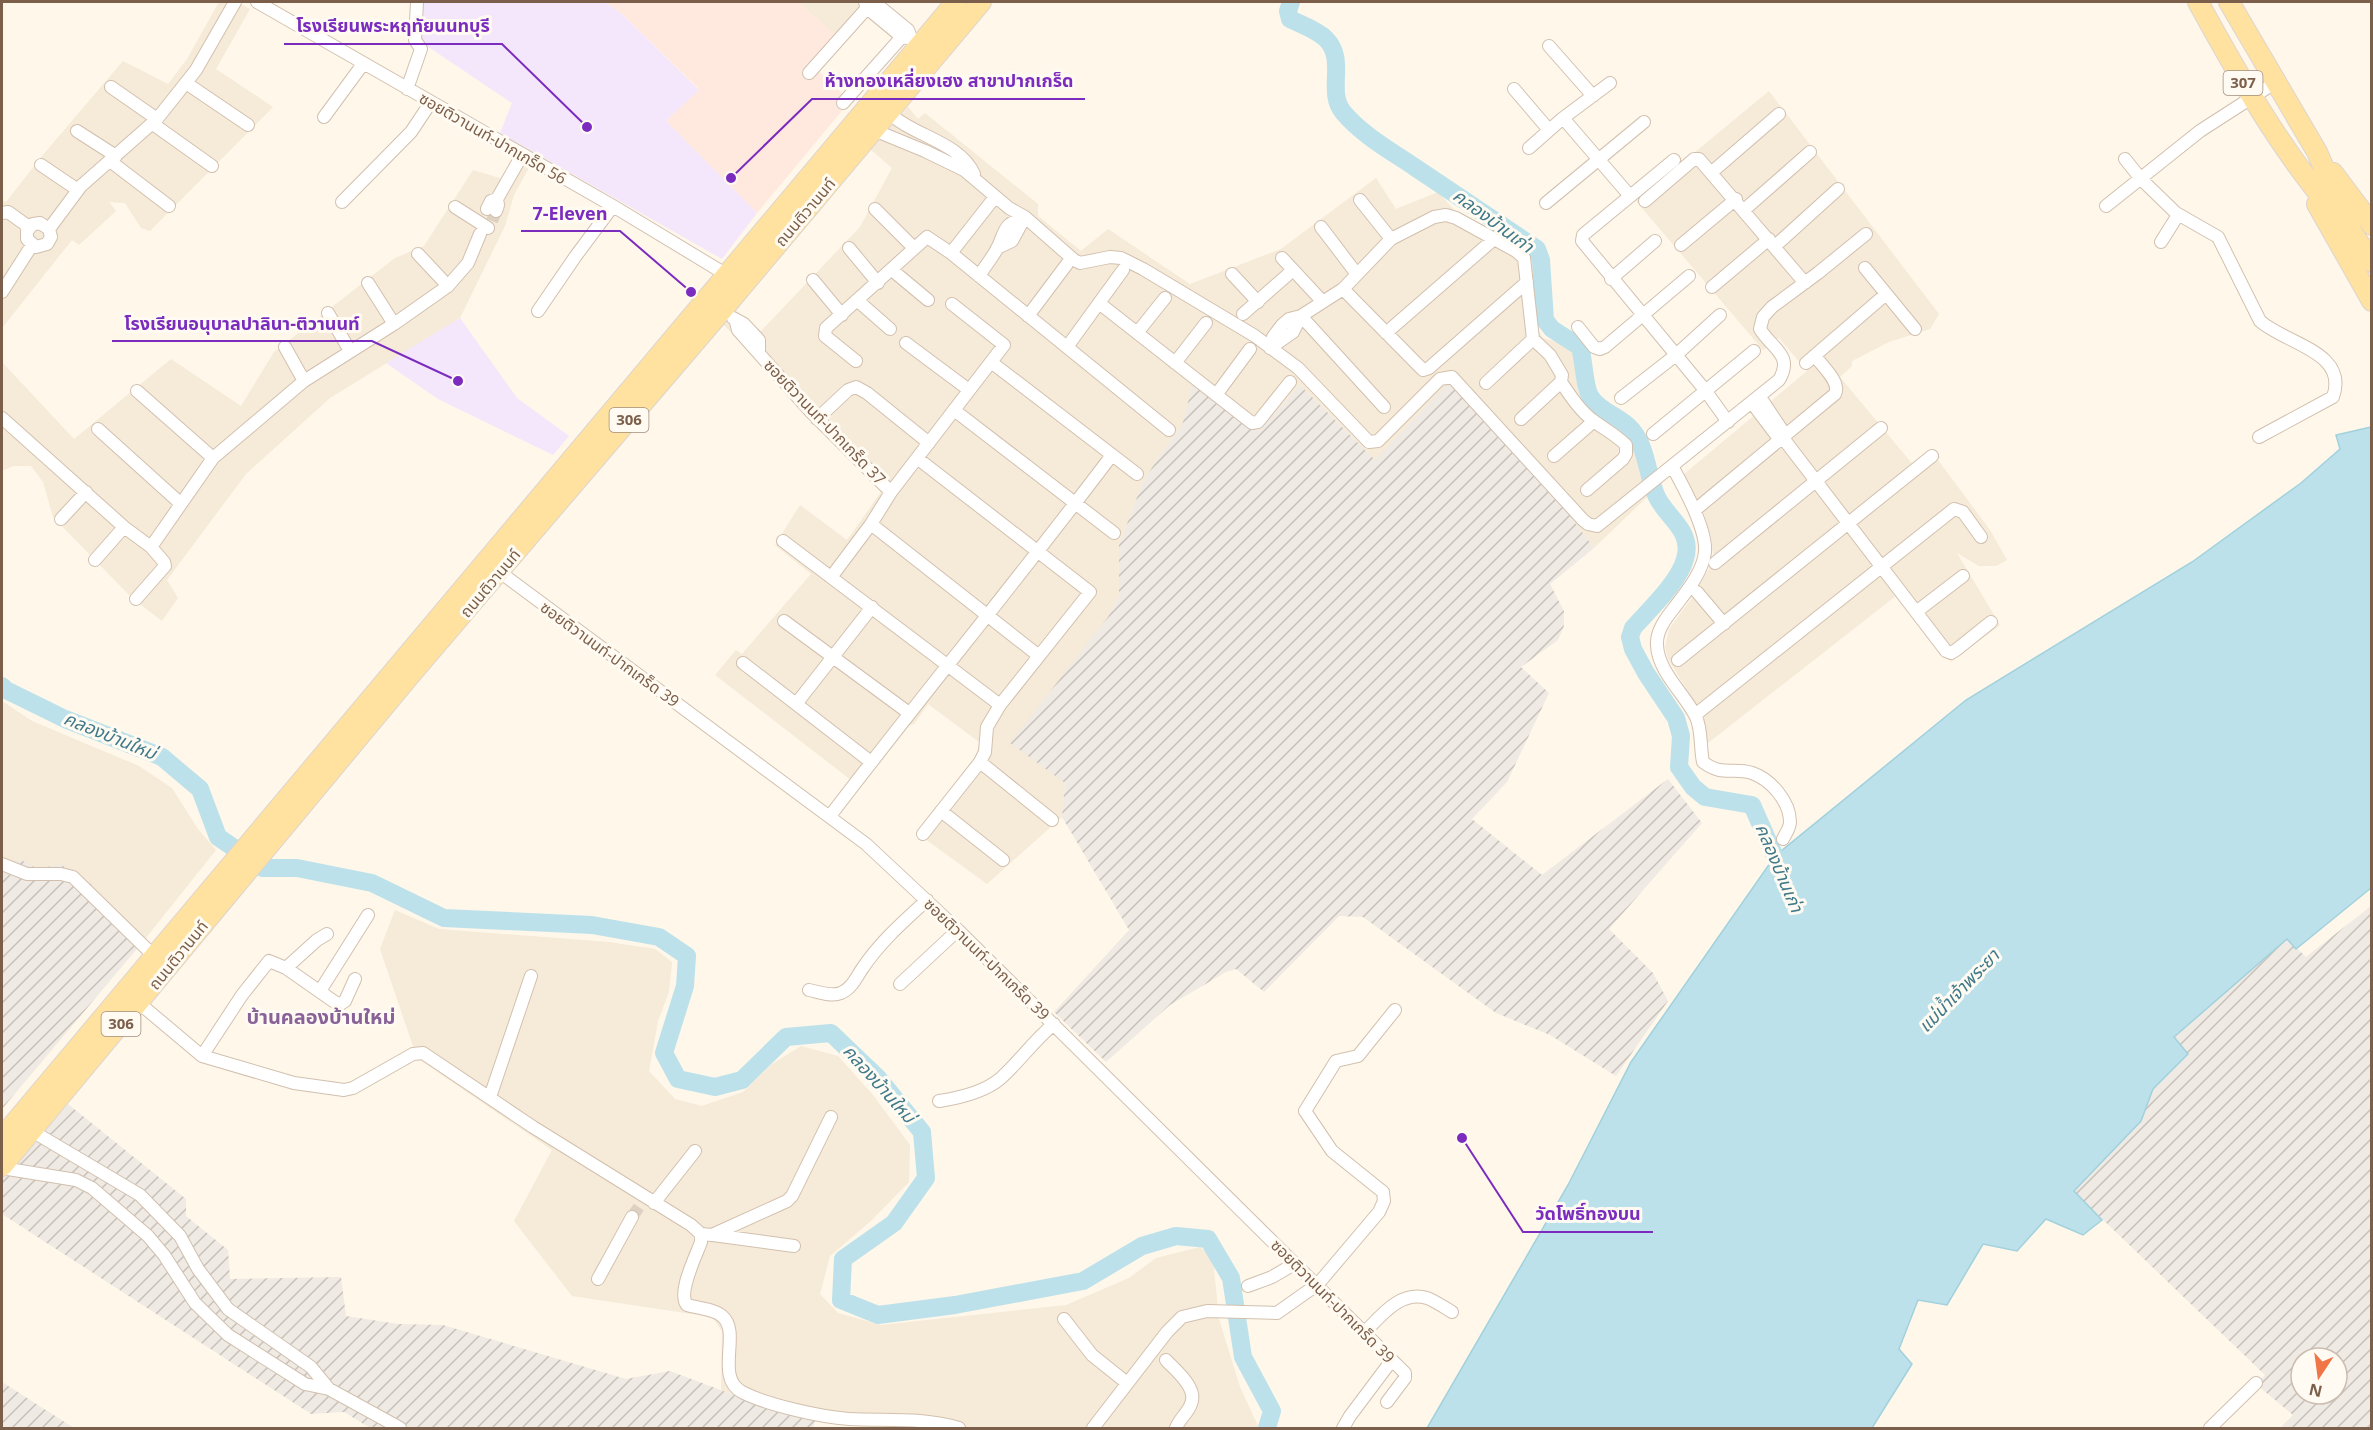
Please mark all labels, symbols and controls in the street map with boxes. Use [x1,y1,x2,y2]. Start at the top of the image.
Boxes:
callout: โรงเรียนพระหฤทัยนนทบุรี [284,8,502,44]
text: โรงเรียนพระหฤทัยนนทบุรี [296,13,490,37]
callout: ห้างทองเหลี่ยงเฮง สาขาปากเกร็ด [812,63,1085,99]
text: ห้างทองเหลี่ยงเฮง สาขาปากเกร็ด [825,68,1073,92]
road number: 307 [2224,71,2262,95]
street label: ซอยติวานนท์-ปากเกร็ด 56 [415,87,571,189]
street label: ถนนติวานนท์ [770,173,840,251]
water label: คลองบ้านเก่า [1449,183,1539,258]
callout: 7-Eleven [521,195,620,231]
text: 7-Eleven [533,201,608,225]
callout: โรงเรียนอนุบาลปาลินา-ติวานนท์ [112,305,372,341]
text: โรงเรียนอนุบาลปาลินา-ติวานนท์ [124,311,360,335]
street label: ซอยติวานนท์-ปากเกร็ด 37 [759,354,891,490]
road number: 306 [610,408,648,432]
street label: ถนนติวานนท์ [455,544,525,622]
street label: ซอยติวานนท์-ปากเกร็ด 39 [536,596,684,712]
water label: คลองบ้านใหม่ [61,706,163,766]
water label: คลองบ้านเก่า [1751,820,1810,916]
street label: ซอยติวานนท์-ปากเกร็ด 39 [919,893,1055,1025]
street label: ถนนติวานนท์ [143,916,213,994]
water label: แม่น้ำเจ้าพระยา [1913,943,2004,1037]
district label: บ้านคลองบ้านใหม่ [247,1003,395,1030]
road number: 306 [102,1012,140,1036]
water label: คลองบ้านใหม่ [838,1039,923,1130]
callout: วัดโพธิ์ทองบน [1523,1196,1653,1232]
text: วัดโพธิ์ทองบน [1535,1201,1641,1225]
street label: ซอยติวานนท์-ปากเกร็ด 39 [1266,1234,1400,1368]
north arrow [2289,1346,2349,1406]
text: N [2307,1378,2324,1403]

